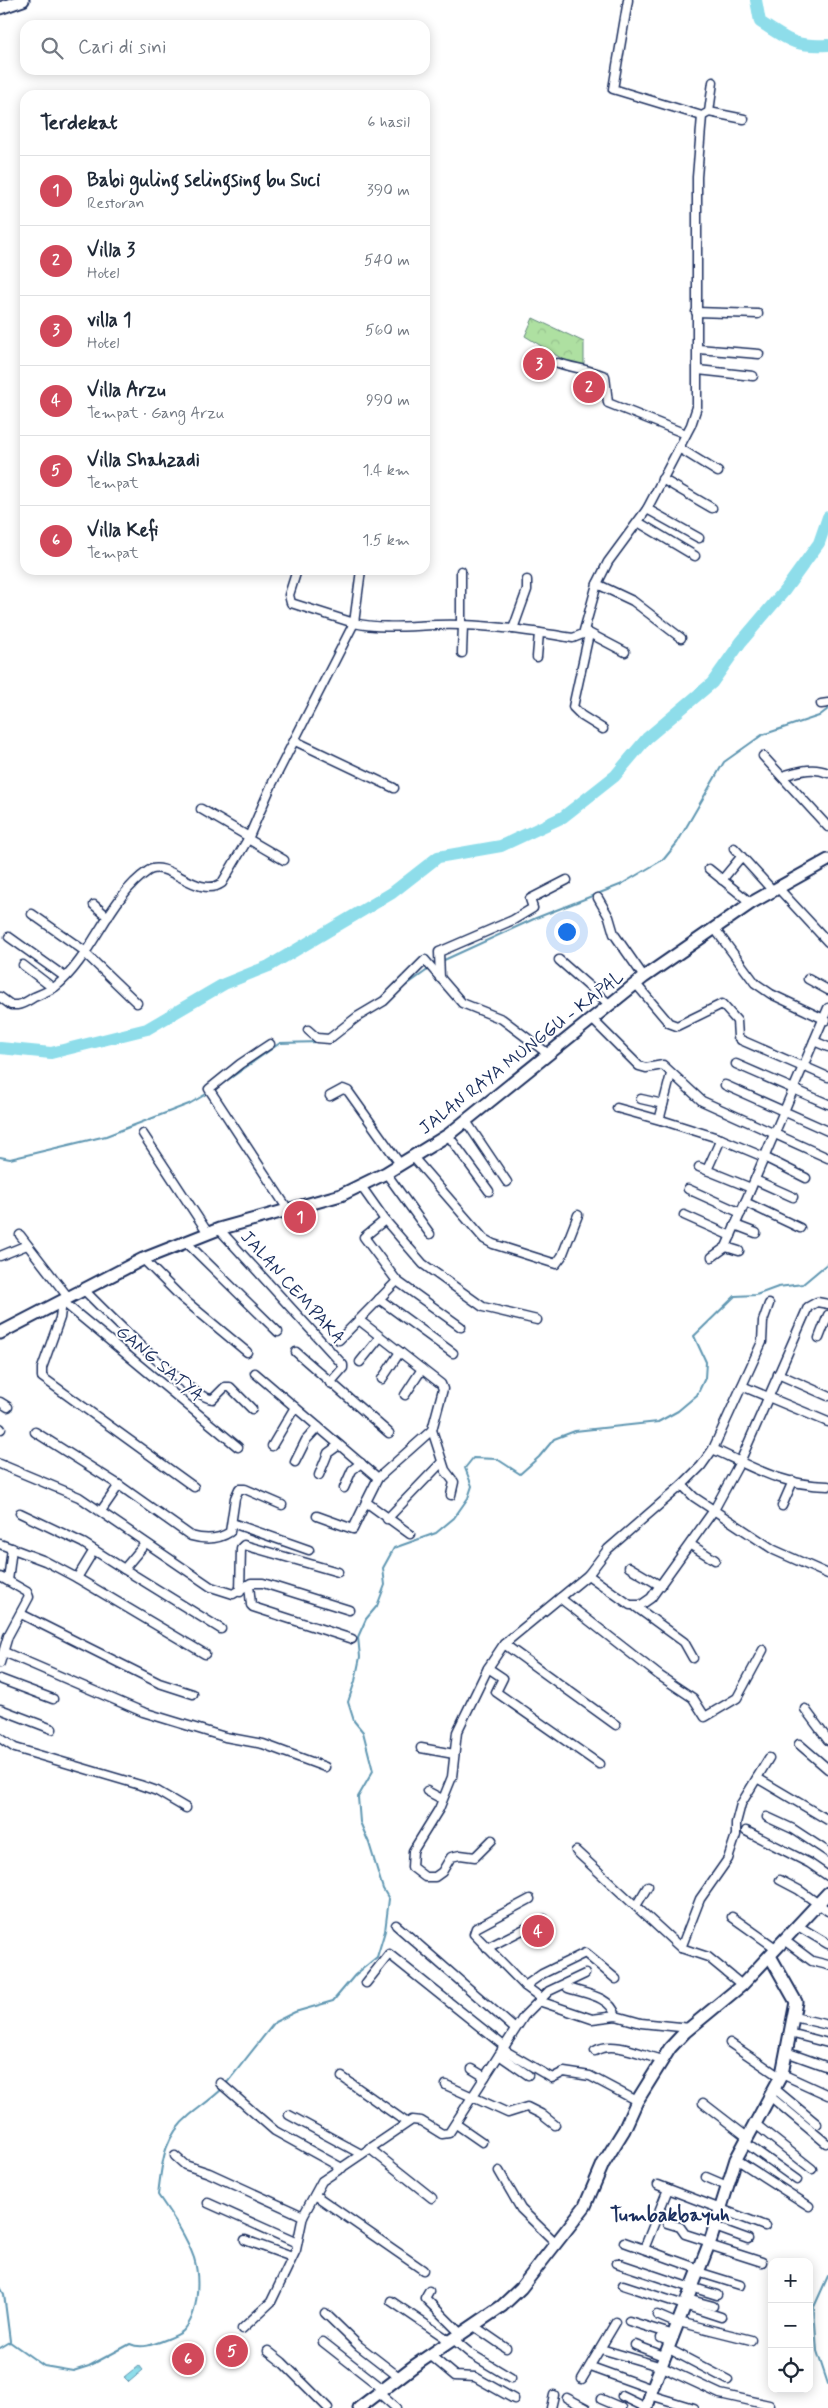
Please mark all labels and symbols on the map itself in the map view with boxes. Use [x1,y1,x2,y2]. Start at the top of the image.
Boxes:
pin: 3 [523,345,555,383]
pin: 2 [573,368,605,406]
your location [554,919,580,945]
street label: JALAN RAYA MUNGGU - KAPAL [414,965,629,1140]
pin: 1 [284,1198,316,1236]
street label: JALAN CEMPAKA [235,1226,350,1350]
street label: GANG SATYA [111,1320,208,1407]
pin: 4 [522,1912,554,1950]
district label: Tumbakbayuh [610,2202,730,2229]
pin: 5 [216,2332,248,2370]
pin: 6 [172,2340,204,2378]

